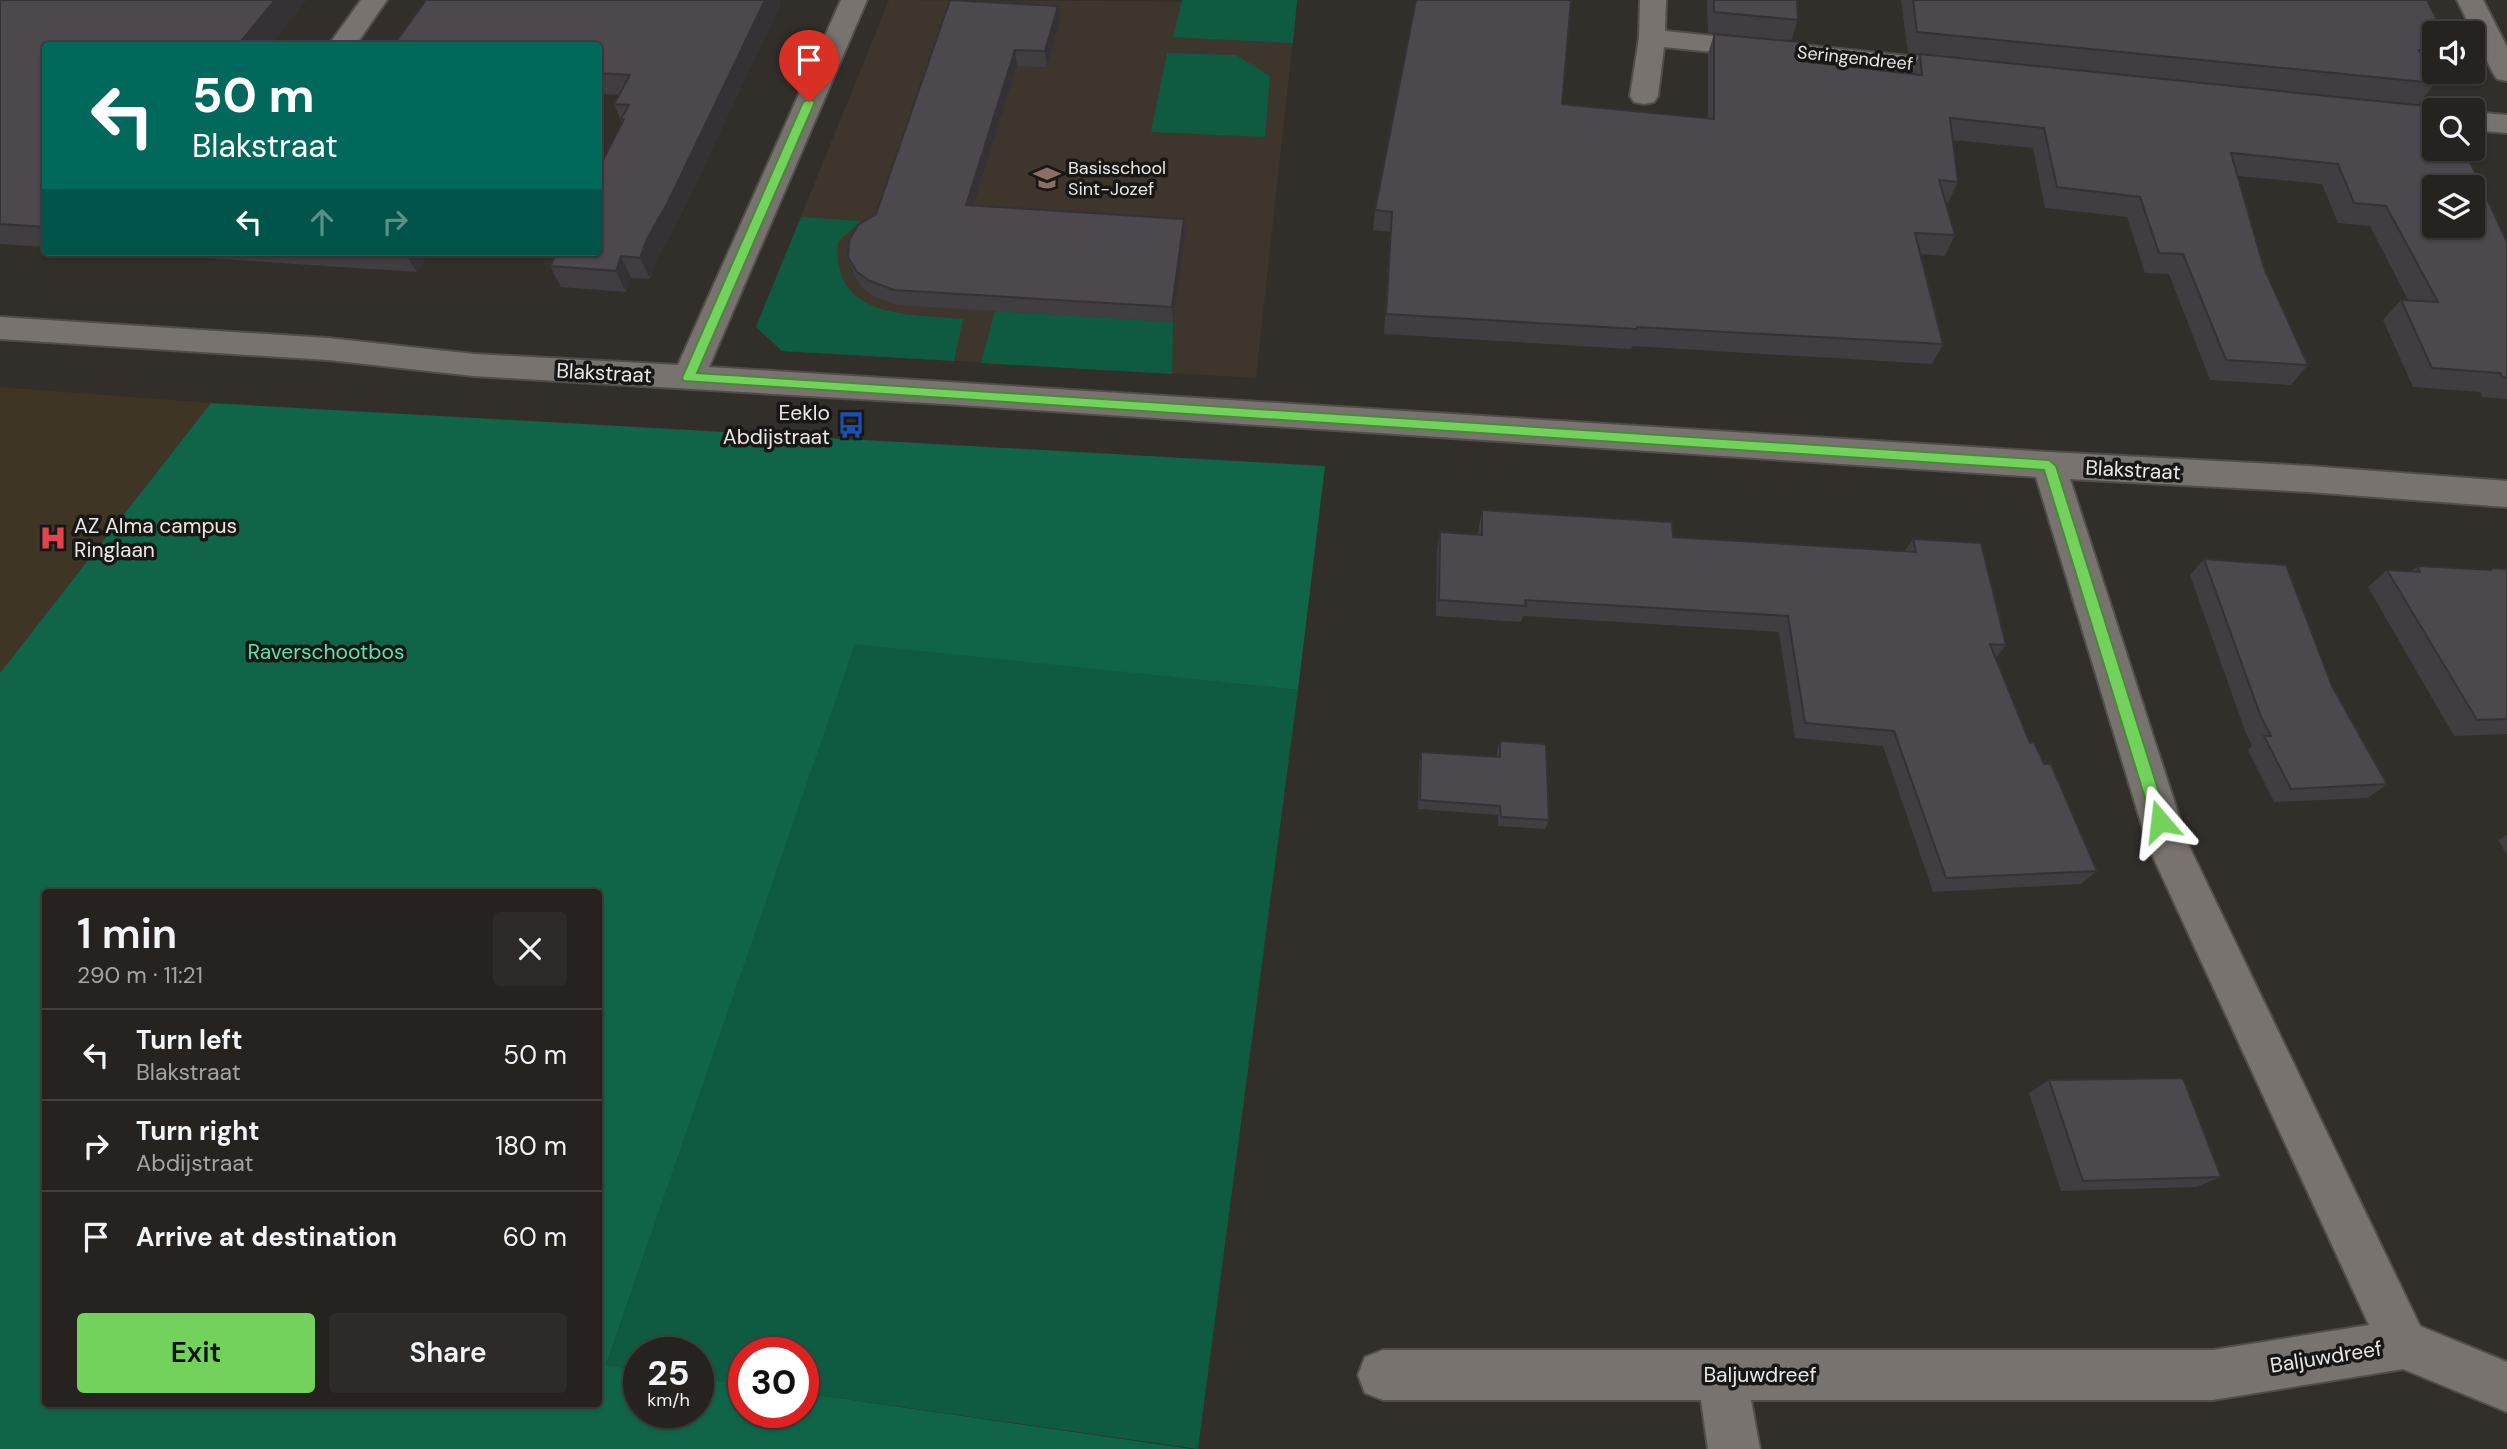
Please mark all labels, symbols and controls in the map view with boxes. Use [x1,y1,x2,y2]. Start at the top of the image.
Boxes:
map controls [2422,21,2485,238]
button: sound [2422,21,2485,84]
pin [779,30,839,102]
street label: Seringendreef [1796,40,1914,76]
icon: arrive [790,41,828,79]
text: 50 m [192,63,315,127]
icon: left [77,70,168,161]
button: search [2422,98,2485,161]
text: Blakstraat [192,125,338,167]
place label: Basisschool Sint-Jozef [1068,156,1166,201]
school or university icon: Basisschool Sint-Jozef [1032,163,1062,193]
button: layers [2422,175,2485,238]
icon: left [230,203,268,241]
icon: ahead [303,203,341,241]
icon: right [376,203,414,241]
street label: Blakstraat [556,357,652,389]
place label: Eeklo Abdijstraat [723,399,830,451]
bus stop icon: Eeklo Abdijstraat [836,410,866,440]
street label: Blakstraat [2085,454,2181,486]
place label: AZ Alma campus Ringlaan [74,512,237,564]
hospital icon: AZ Alma campus Ringlaan [38,523,68,553]
park label: Raverschootbos [248,638,404,666]
position arrow [2123,784,2197,858]
text: 1 min [77,906,177,961]
button: close [493,912,567,986]
text: 290 m · 11:21 [77,960,203,990]
text: Turn left [136,1023,243,1057]
icon: left [77,1036,115,1074]
text: 50 m [503,1038,567,1072]
text: Blakstraat [136,1057,241,1087]
text: Turn right [136,1114,260,1148]
icon: right [77,1127,115,1165]
text: 180 m [495,1129,567,1163]
text: Abdijstraat [136,1148,253,1178]
icon: arrive [77,1218,115,1256]
text: Arrive at destination [136,1220,397,1254]
text: 60 m [503,1220,567,1254]
button: Exit [77,1313,315,1393]
button: Share [329,1313,567,1393]
street label: Baljuwdreef [2268,1334,2384,1380]
speed limit sign: 30 [728,1337,819,1428]
text: 25 [648,1350,689,1396]
street label: Baljuwdreef [1703,1361,1817,1389]
text: km/h [647,1388,690,1412]

